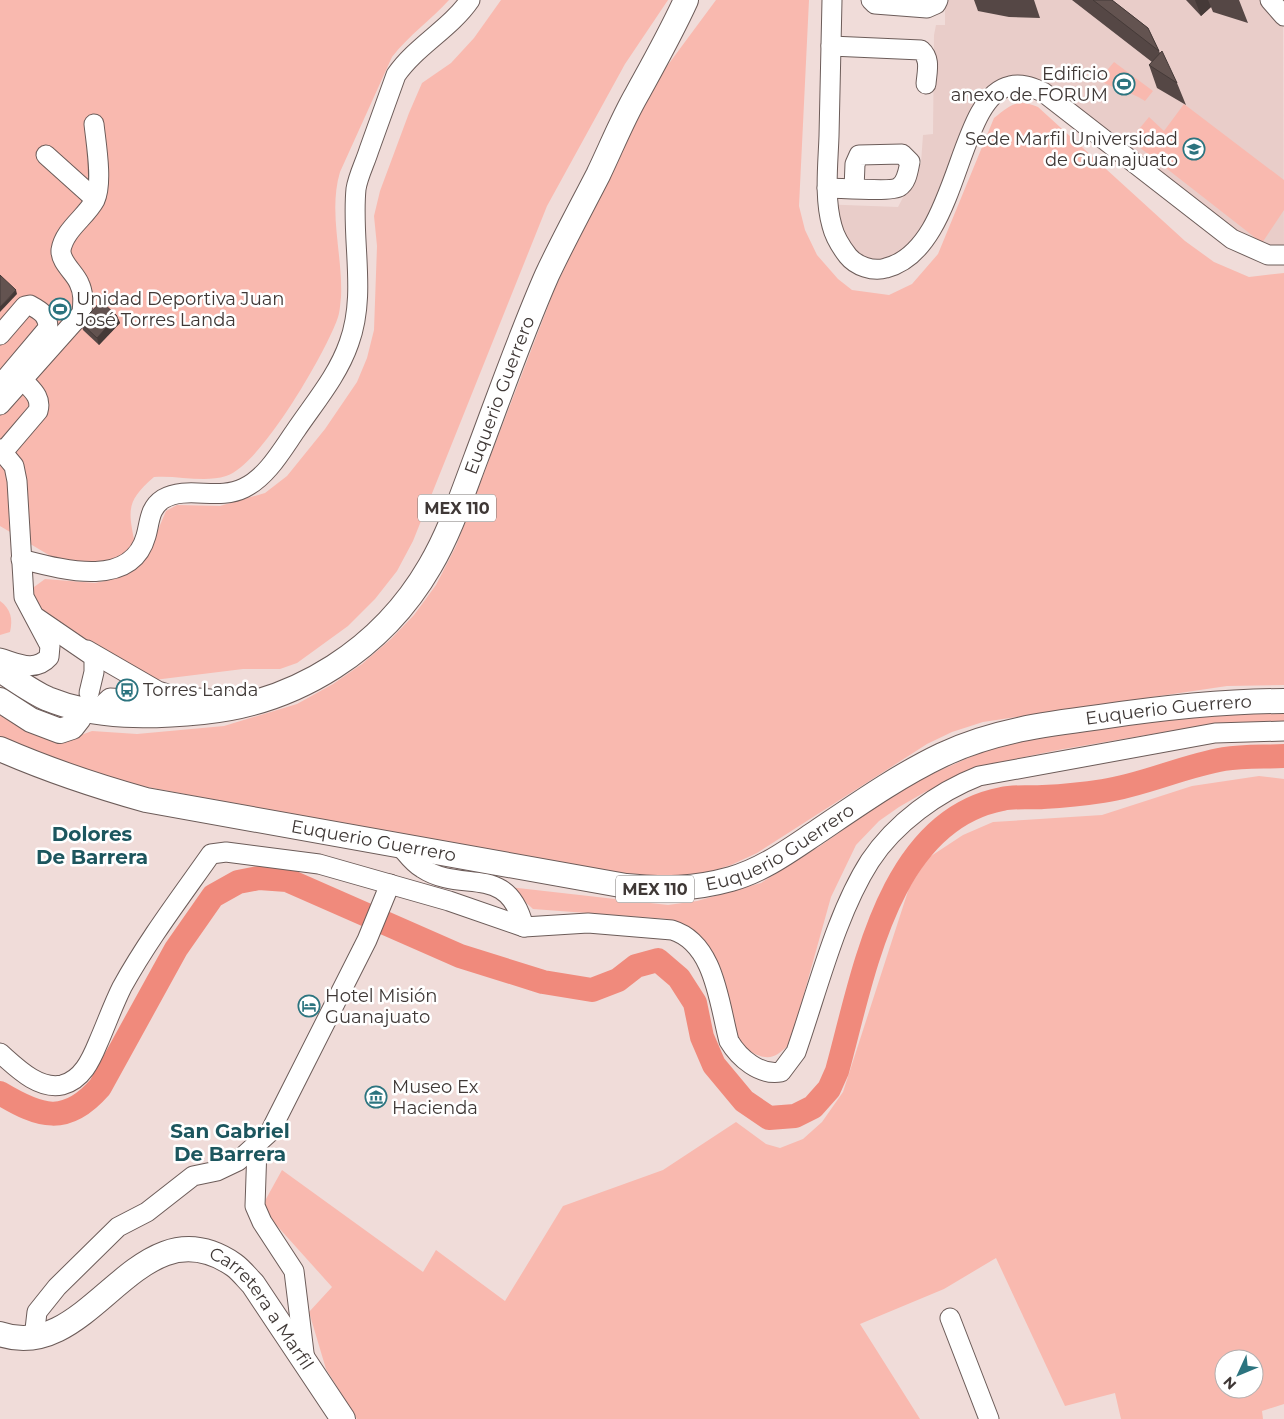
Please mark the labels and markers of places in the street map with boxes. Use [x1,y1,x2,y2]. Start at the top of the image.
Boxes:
place label: Edificio anexo de FORUM [951,63,1108,106]
sports icon: Edificio anexo de FORUM [1112,72,1136,96]
place label: Sede Marfil Universidad de Guanajuato [965,128,1178,171]
school or university icon: Sede Marfil Universidad de Guanajuato [1182,137,1206,161]
place label: Unidad Deportiva Juan José Torres Landa [75,288,285,331]
sports icon: Unidad Deportiva Juan José Torres Landa [48,297,72,321]
bus stop icon: Torres Landa [115,678,139,702]
place label: Torres Landa [143,679,258,701]
place label: Hotel Misión Guanajuato [325,985,437,1028]
hotel icon: Hotel Misión Guanajuato [297,994,321,1018]
place label: Museo Ex Hacienda [392,1076,479,1119]
museum icon: Museo Ex Hacienda [364,1085,388,1109]

